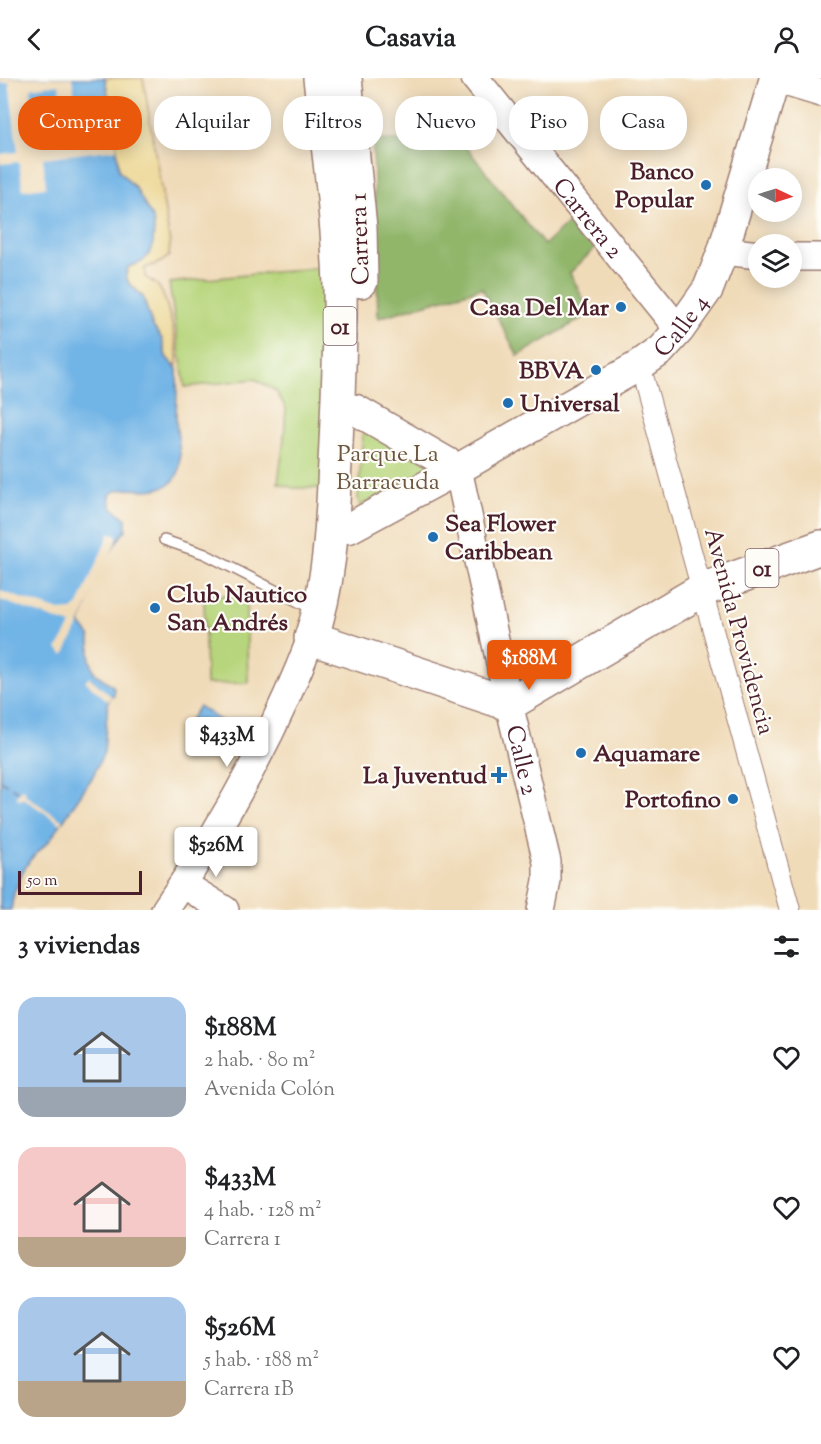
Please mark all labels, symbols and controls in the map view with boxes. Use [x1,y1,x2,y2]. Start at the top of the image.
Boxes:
text: Casavia [365,20,456,59]
icon: back [18,23,51,56]
icon: person [770,23,803,56]
chip: Comprar [18,96,142,150]
chip: Alquilar [154,96,271,150]
chip: Filtros [283,96,383,150]
chip: Nuevo [395,96,497,150]
chip: Piso [509,96,588,150]
chip: Casa [600,96,687,150]
place label: Banco Popular [615,156,695,218]
north arrow [748,168,802,222]
map controls [748,168,802,288]
street label: Carrera 2 [543,171,630,267]
marker: Banco Popular [699,178,713,192]
street label: Carrera 1 [342,192,380,286]
button: layers [748,234,802,288]
street label: Calle 4 [647,288,718,366]
place label: Casa Del Mar [470,292,610,326]
marker: Casa Del Mar [614,300,628,314]
road number: 01 [324,307,356,345]
place label: BBVA [519,355,585,389]
marker: BBVA [589,363,603,377]
place label: Universal [520,388,620,422]
marker: Universal [501,396,515,410]
park label: Parque La Barracuda [336,438,440,500]
place label: Sea Flower Caribbean [445,508,557,570]
street label: Avenida Providencia [694,524,782,739]
marker: Sea Flower Caribbean [426,530,440,544]
road number: 01 [746,549,778,587]
place label: Club Nautico San Andrés [167,579,307,641]
marker: Club Nautico San Andrés [148,601,162,615]
pin: $188M [487,640,571,691]
text: $188M [501,645,557,674]
pin: $433M [185,717,269,768]
text: $433M [199,722,255,751]
street label: Calle 2 [496,722,545,799]
place label: Aquamare [593,738,700,772]
marker: Aquamare [574,746,588,760]
place label: La Juventud [363,760,487,794]
marker: La Juventud [492,768,506,782]
place label: Portofino [625,784,721,818]
marker: Portofino [726,792,740,806]
pin: $526M [174,827,258,878]
text: $526M [188,832,244,861]
scale bar [18,868,142,896]
text: 50 m [27,870,58,893]
text: 3 viviendas [18,928,140,965]
icon: filters [770,930,803,963]
text: $188M [204,1010,276,1047]
icon: home [66,1021,138,1093]
icon: heart [770,1041,803,1074]
text: 2 hab. · 80 m² [204,1047,316,1076]
text: Avenida Colón [204,1076,335,1105]
text: $433M [204,1160,276,1197]
icon: home [66,1171,138,1243]
icon: heart [770,1191,803,1224]
text: 4 hab. · 128 m² [204,1197,322,1226]
text: Carrera 1 [204,1226,281,1255]
text: $526M [204,1310,276,1347]
icon: home [66,1321,138,1393]
icon: heart [770,1341,803,1374]
text: 5 hab. · 188 m² [204,1347,319,1376]
text: Carrera 1B [204,1376,293,1405]

